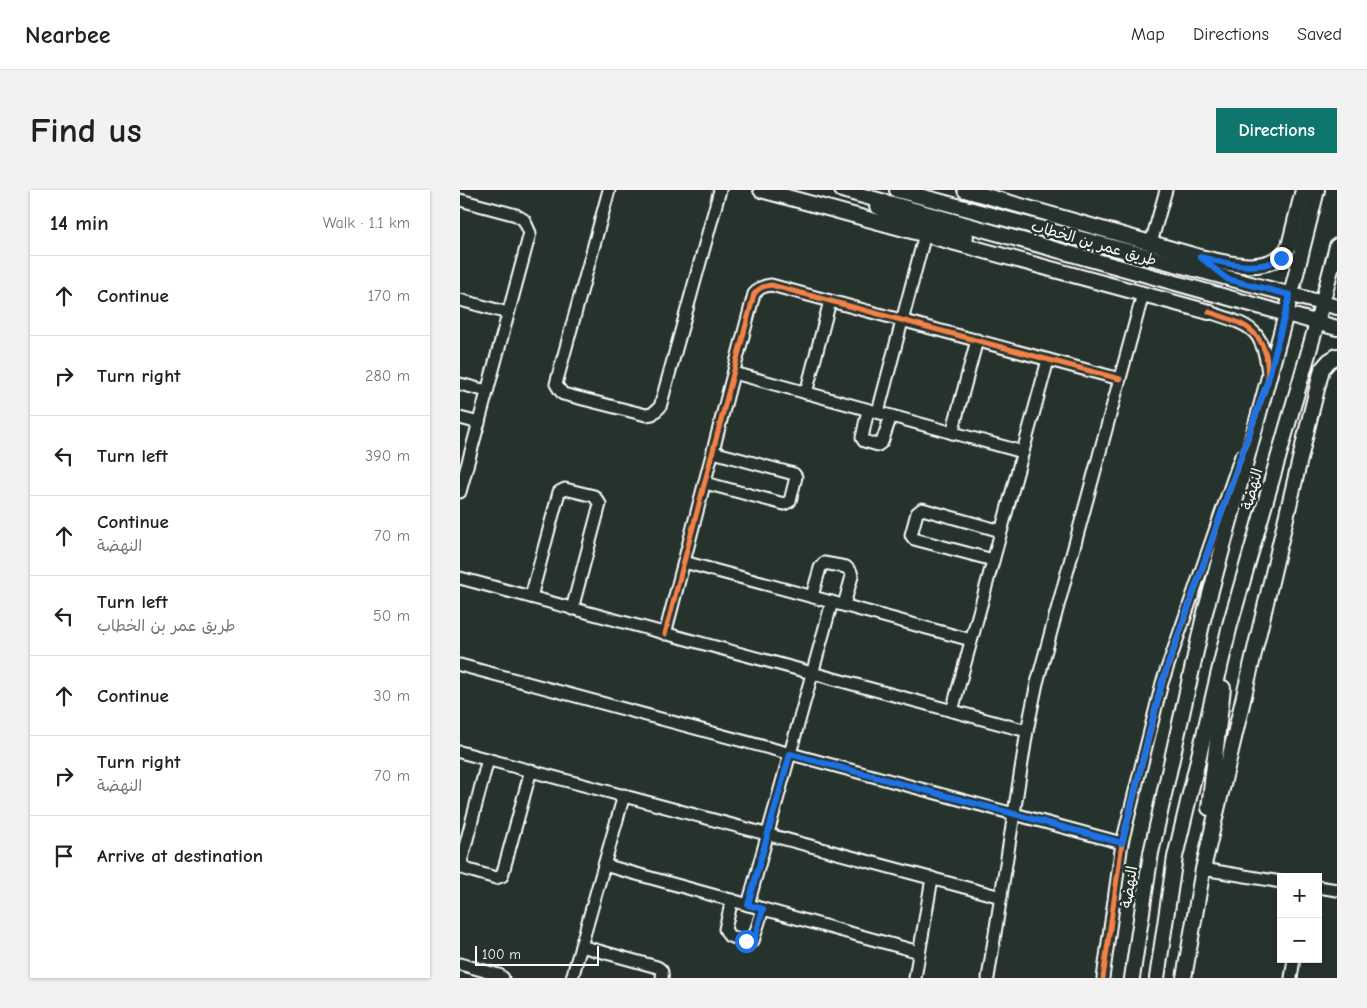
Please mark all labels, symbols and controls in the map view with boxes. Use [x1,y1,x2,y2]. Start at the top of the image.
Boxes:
text: Nearbee [25,21,110,49]
text: Map [1131,24,1165,45]
text: Directions [1193,24,1269,45]
text: Saved [1297,24,1342,45]
button: Directions [1216,108,1337,153]
text: Find us [30,110,142,151]
text: 14 min [50,211,109,235]
text: Walk · 1.1 km [323,214,410,232]
street label: طريق عمر بن الخطاب [1029,216,1159,270]
route end [1270,247,1293,270]
icon: ahead [50,282,78,310]
text: Continue [97,285,169,307]
text: 170 m [368,287,410,305]
icon: right [50,362,78,390]
text: Turn right [97,365,181,387]
text: 280 m [365,367,410,385]
icon: left [50,442,78,470]
text: Turn left [97,445,168,467]
text: 390 m [365,447,410,465]
street label: النهضة [1238,466,1266,512]
text: Continue [97,511,169,533]
icon: ahead [50,522,78,550]
text: 70 m [374,527,410,545]
text: النهضة [97,537,142,555]
text: Turn left [97,591,168,613]
icon: left [50,602,78,630]
text: 50 m [373,607,410,625]
text: طريق عمر بن الخطاب [97,617,235,635]
icon: ahead [50,682,78,710]
text: Continue [97,685,169,707]
text: 30 m [374,687,410,705]
text: Turn right [97,751,181,773]
icon: right [50,762,78,790]
text: 70 m [374,767,410,785]
text: النهضة [97,777,142,795]
icon: arrive [50,842,78,870]
text: Arrive at destination [97,845,263,867]
street label: النهضة [1117,865,1141,909]
map controls [1277,873,1322,963]
button: + [1277,873,1322,918]
button: − [1277,918,1322,963]
route start [735,930,758,953]
scale bar [475,943,599,966]
text: 100 m [482,946,521,963]

